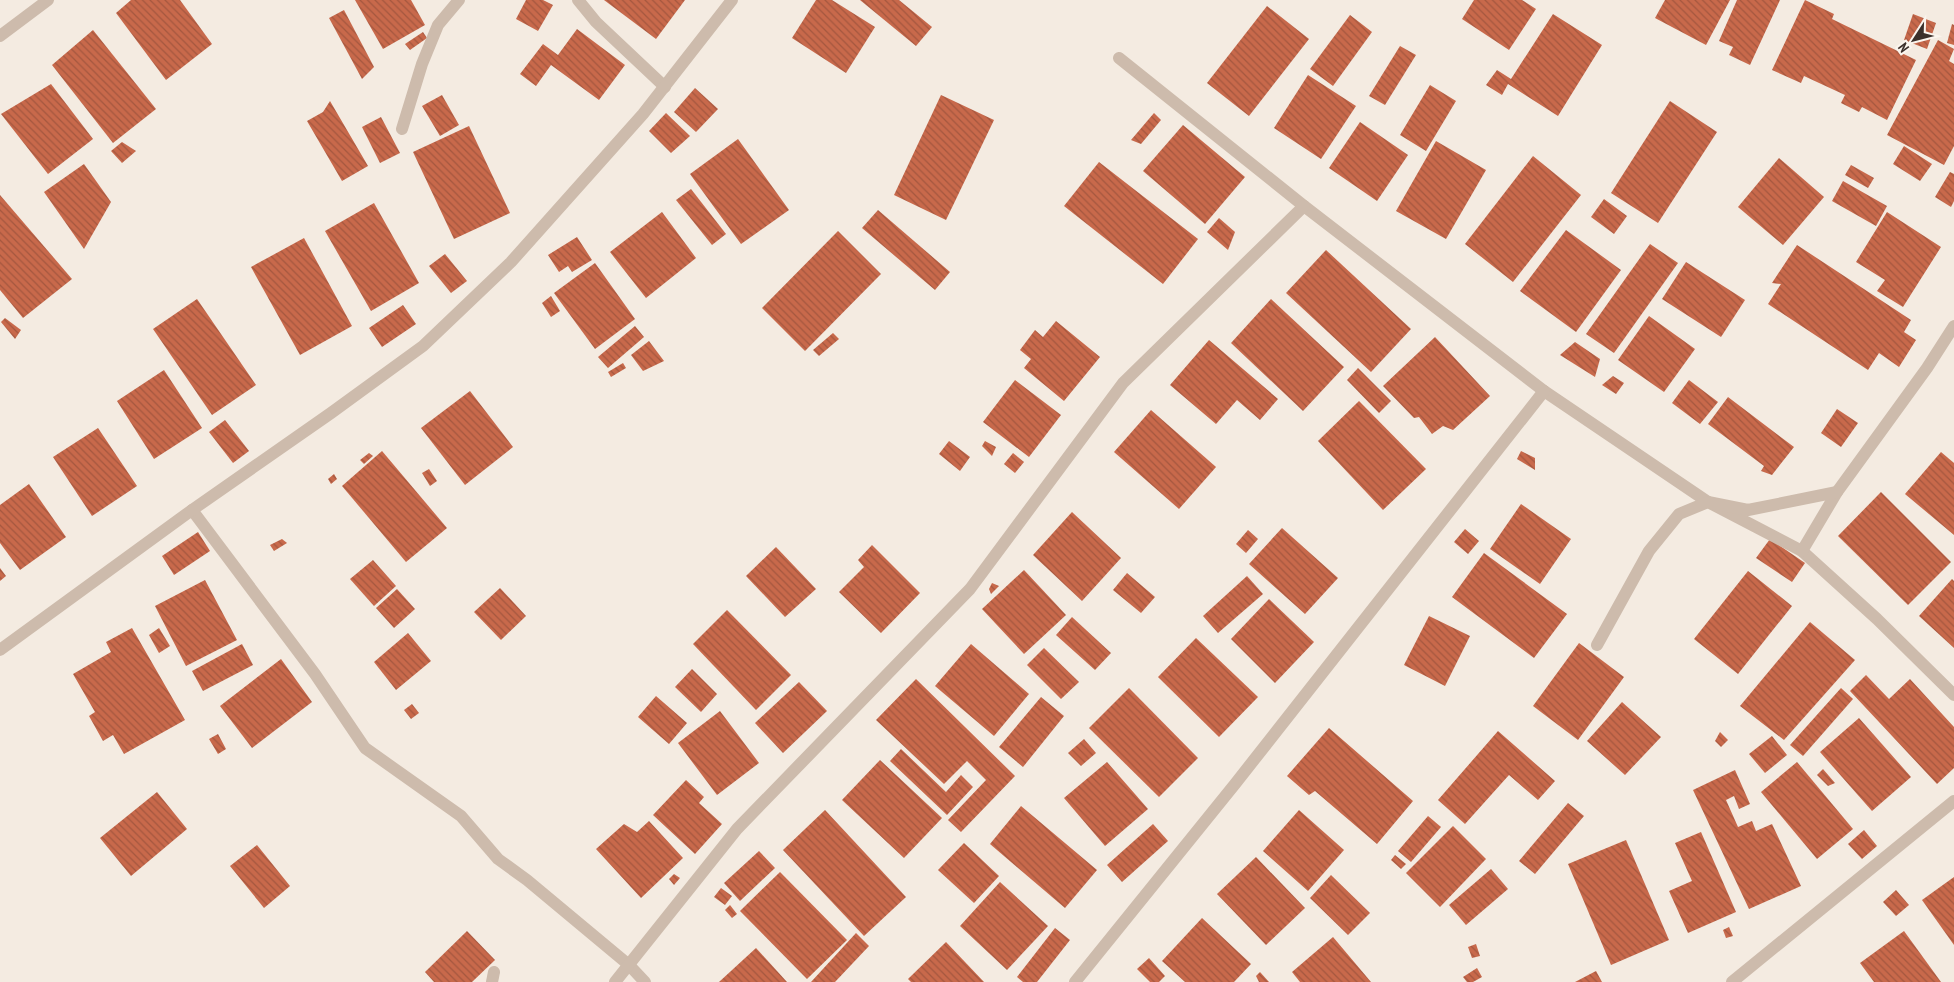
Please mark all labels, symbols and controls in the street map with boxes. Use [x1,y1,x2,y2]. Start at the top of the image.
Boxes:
north arrow [1889,15,1939,65]
text: N [1894,39,1913,56]

